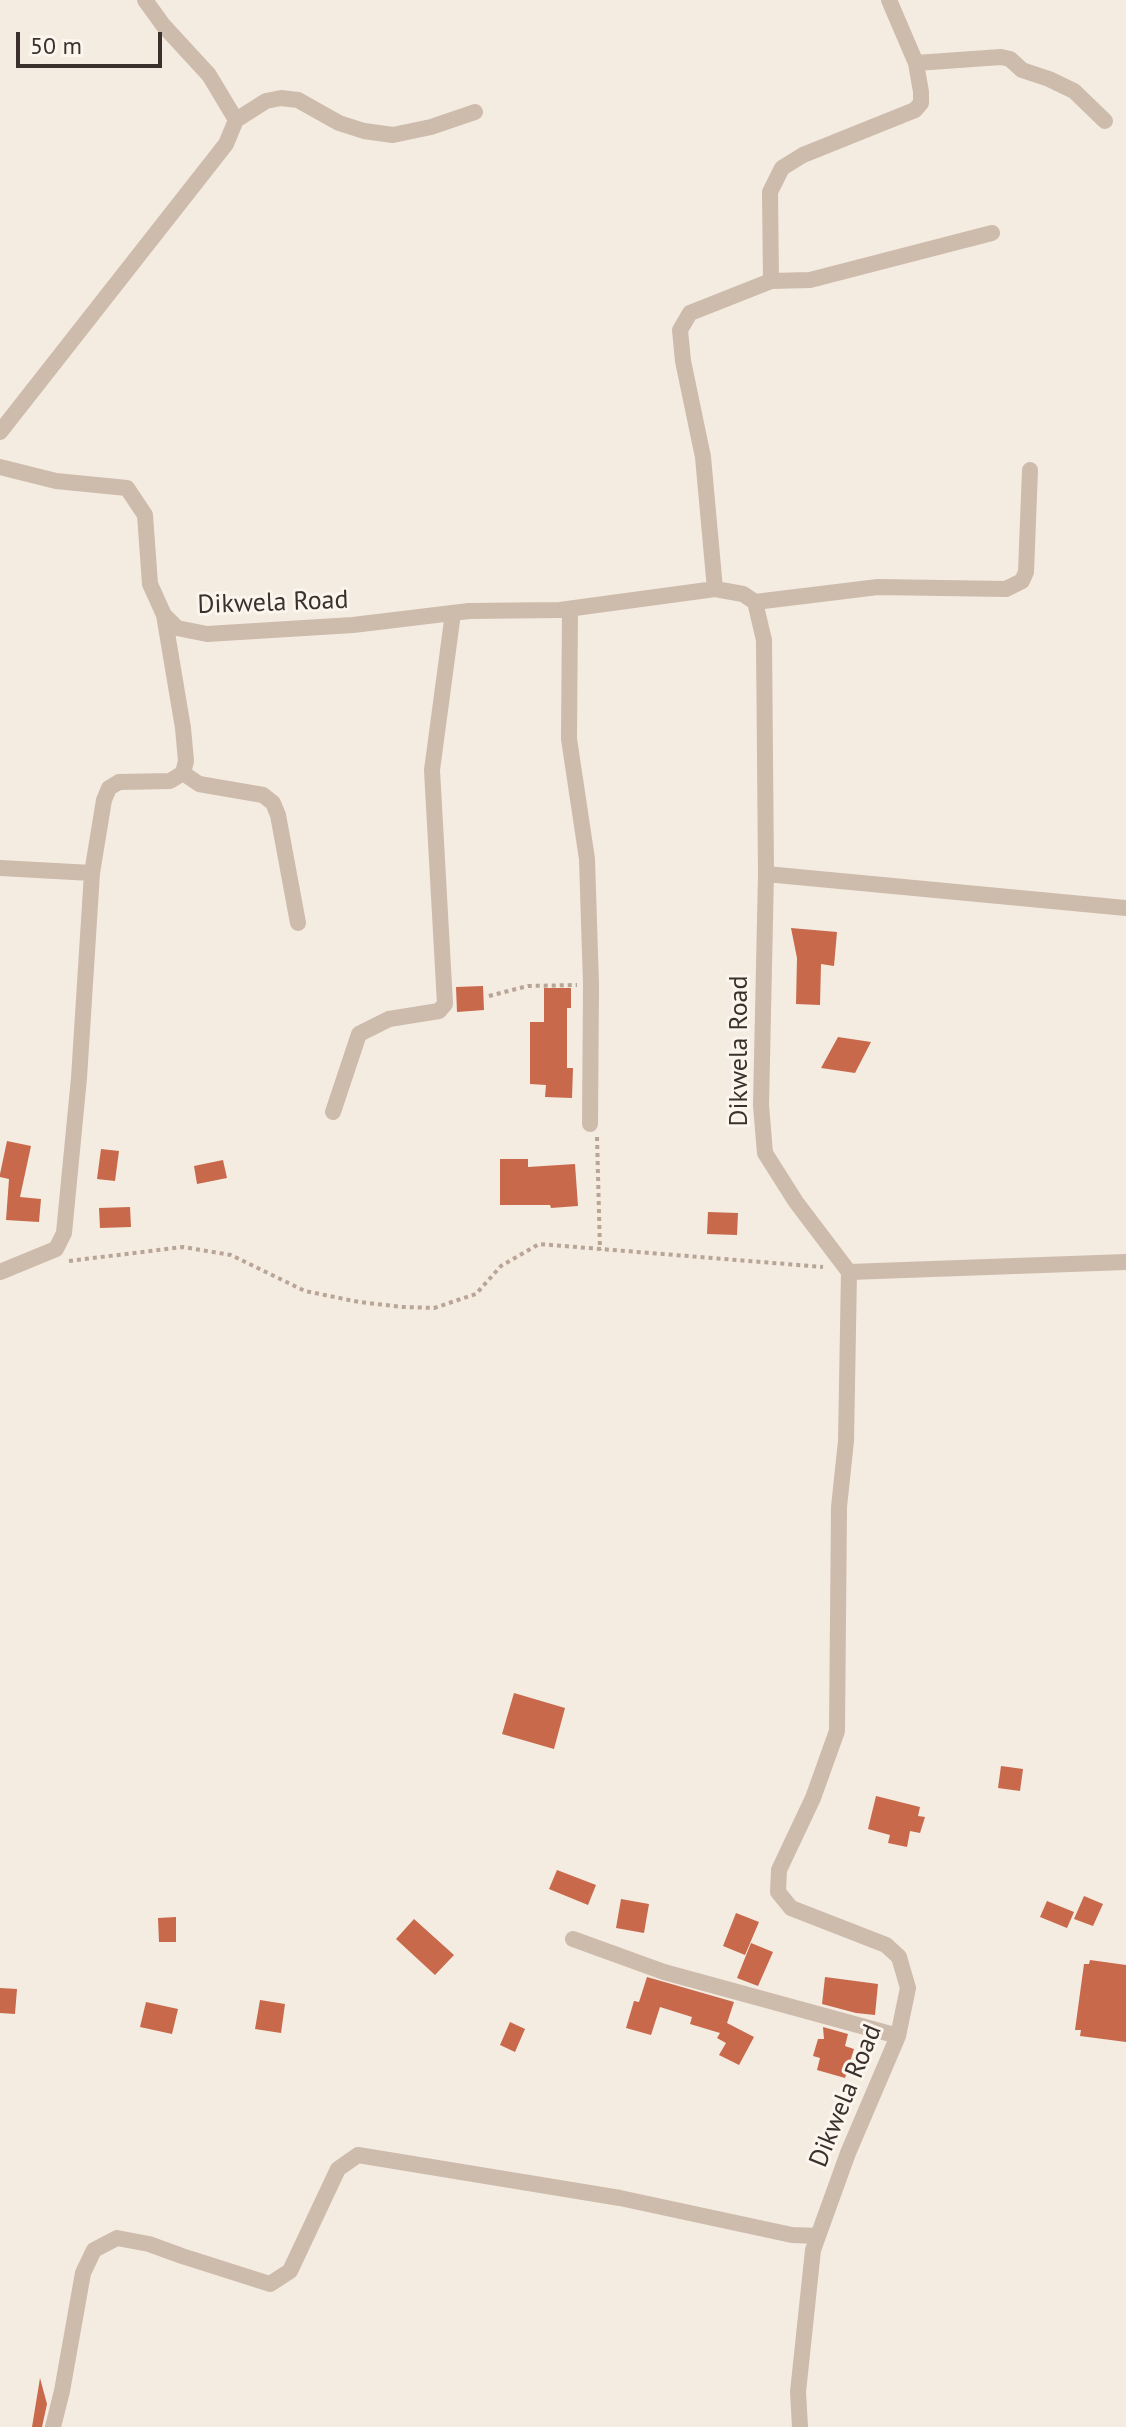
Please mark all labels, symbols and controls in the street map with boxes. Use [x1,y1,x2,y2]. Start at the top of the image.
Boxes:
scale bar [20,16,166,66]
text: 50 m [30,30,82,61]
street label: Dikwela Road [197,585,349,621]
street label: Dikwela Road [724,976,756,1126]
street label: Dikwela Road [803,2020,889,2172]

